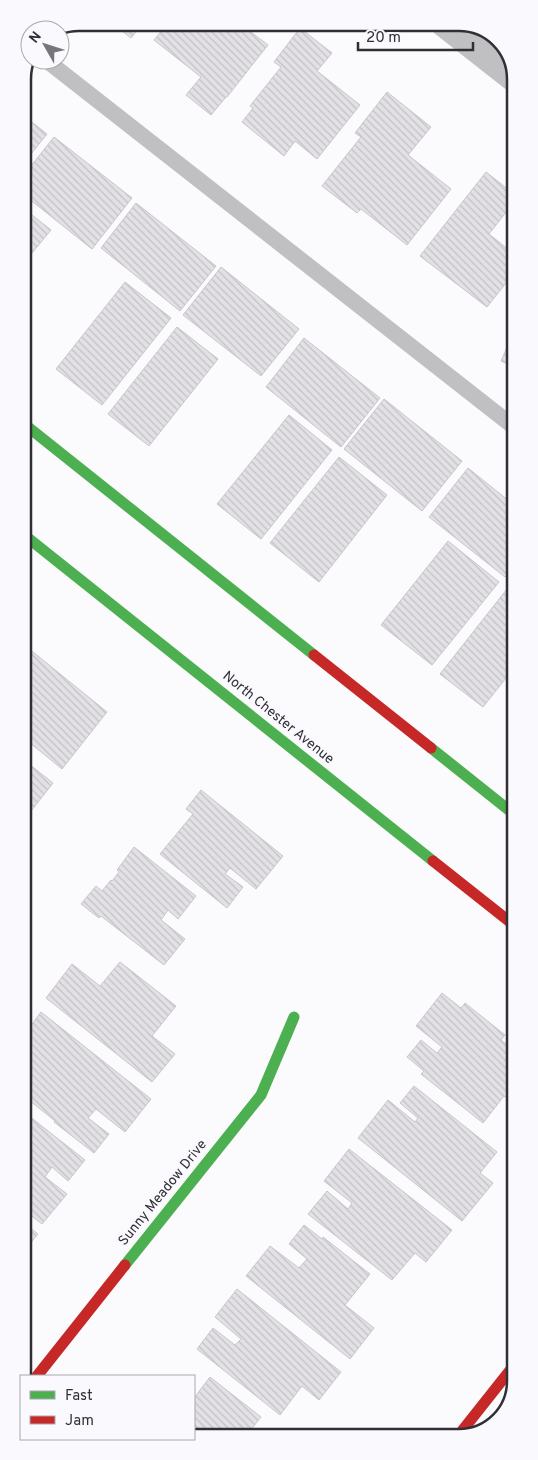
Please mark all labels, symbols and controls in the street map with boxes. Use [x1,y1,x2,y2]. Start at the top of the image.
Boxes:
north arrow [20,20,70,70]
scale bar [358,20,473,52]
text: N [26,29,46,47]
text: 20 m [366,29,401,48]
street label: North Chester Avenue [219,668,337,768]
street label: Sunny Meadow Drive [115,1137,211,1249]
legend [20,1375,195,1440]
text: Fast [65,1387,93,1406]
text: Jam [65,1412,94,1431]

